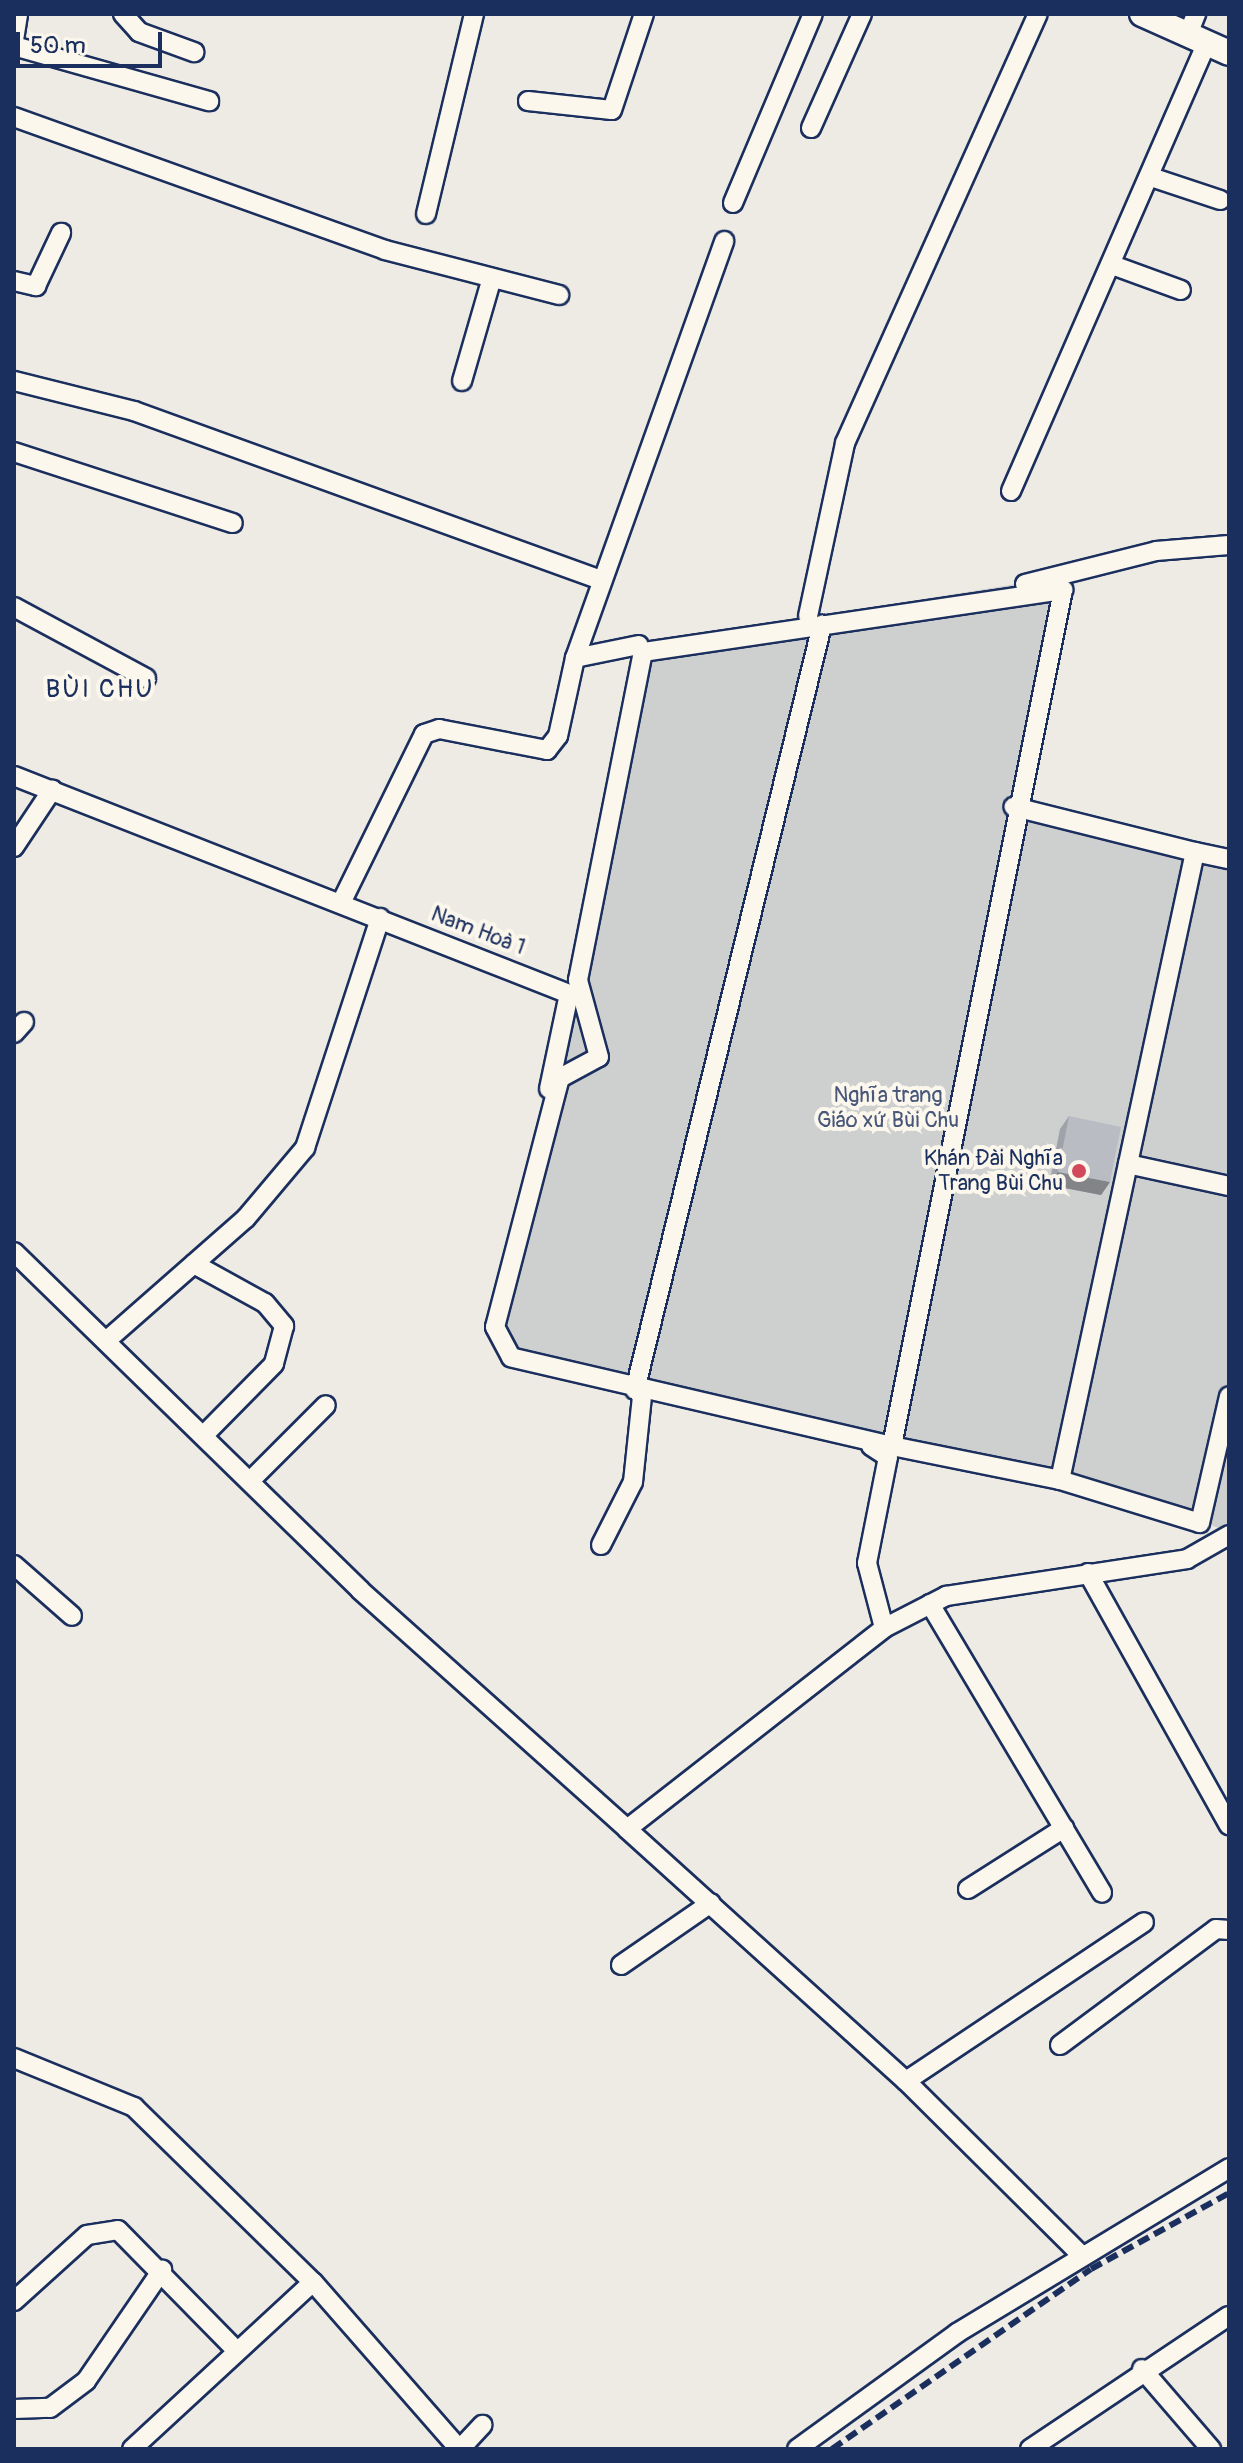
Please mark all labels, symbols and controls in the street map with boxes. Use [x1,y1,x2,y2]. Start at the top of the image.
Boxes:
scale bar [20,16,166,66]
text: 50 m [30,31,86,60]
district label: BÙI CHU [45,674,155,706]
street label: Nam Hoà 1 [427,901,529,961]
park label: Nghĩa trang Giáo xứ Bùi Chu [817,1082,959,1134]
place label: Khán Đài Nghĩa Trang Bùi Chu [924,1145,1063,1196]
marker: Khán Đài Nghĩa Trang Bùi Chu [1070,1162,1088,1180]

